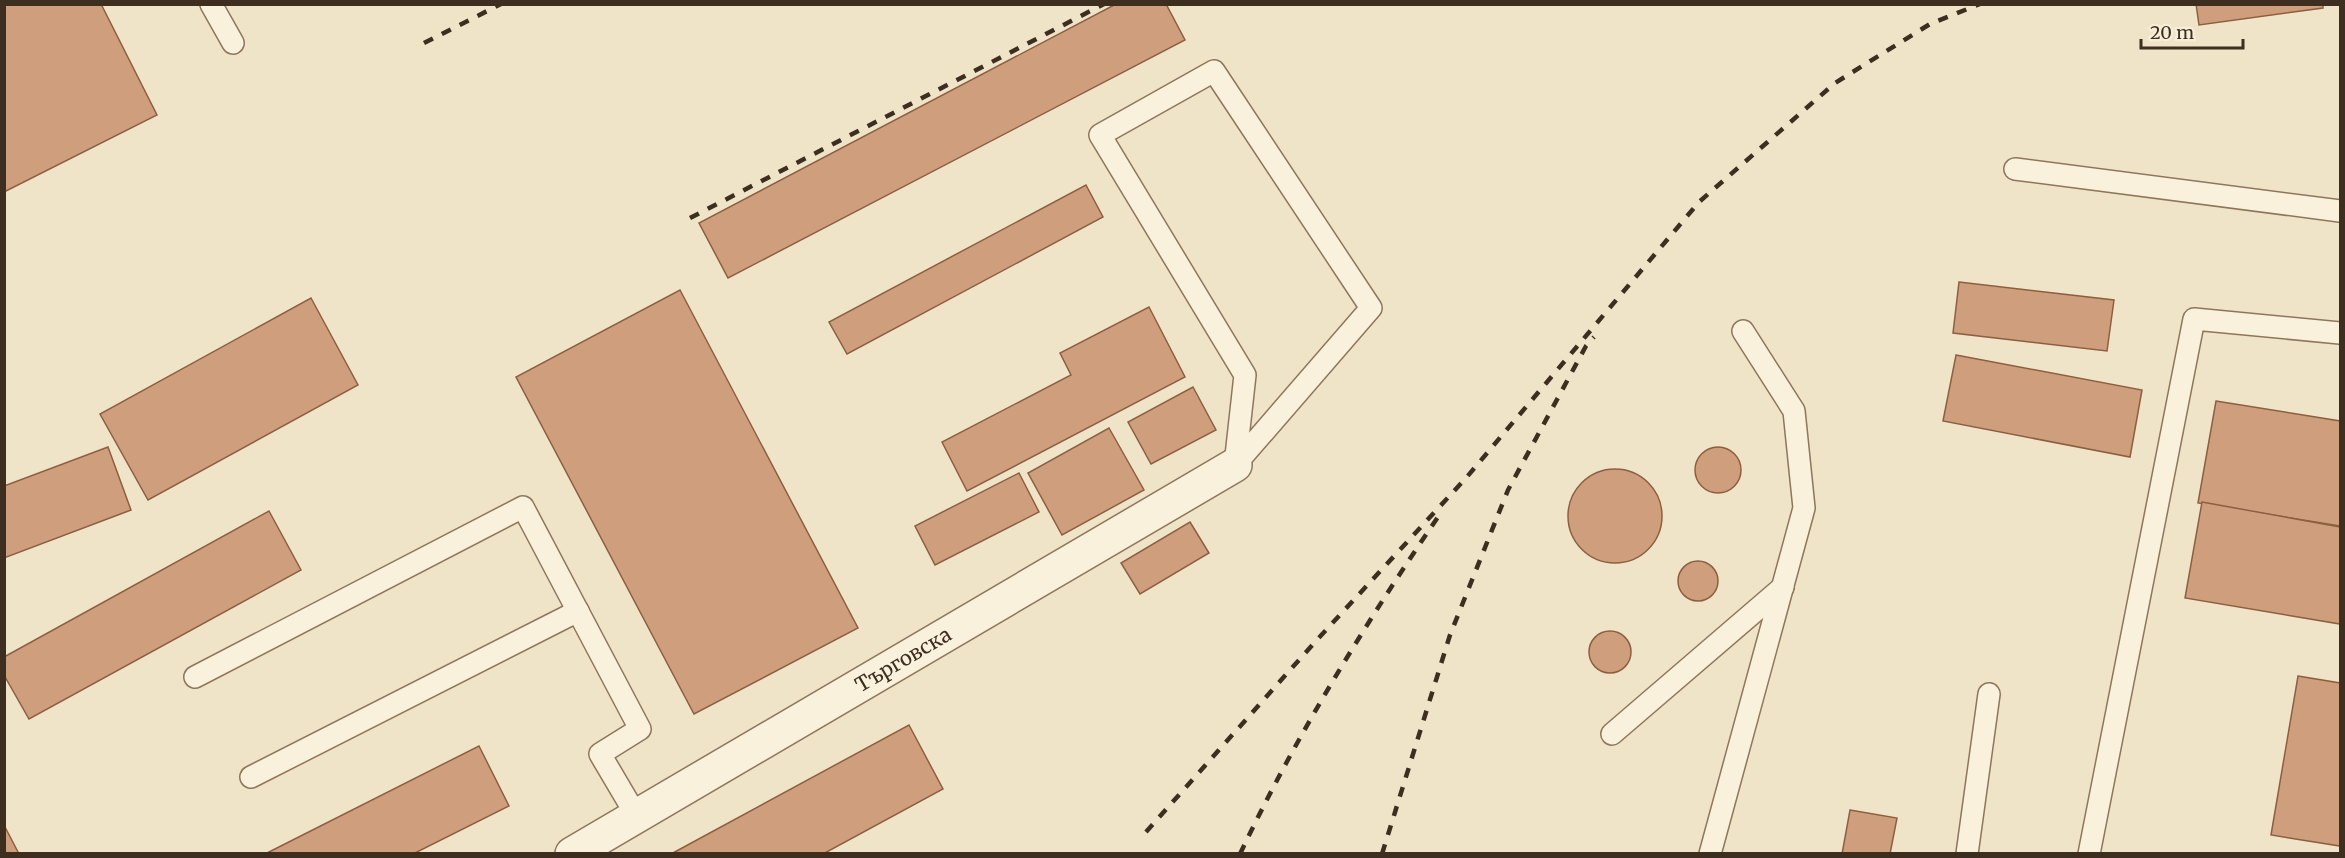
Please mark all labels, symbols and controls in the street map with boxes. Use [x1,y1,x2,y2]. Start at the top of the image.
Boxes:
scale bar [2141,12,2243,50]
text: 20 m [2150,21,2194,44]
street label: Търговска [850,621,956,697]

